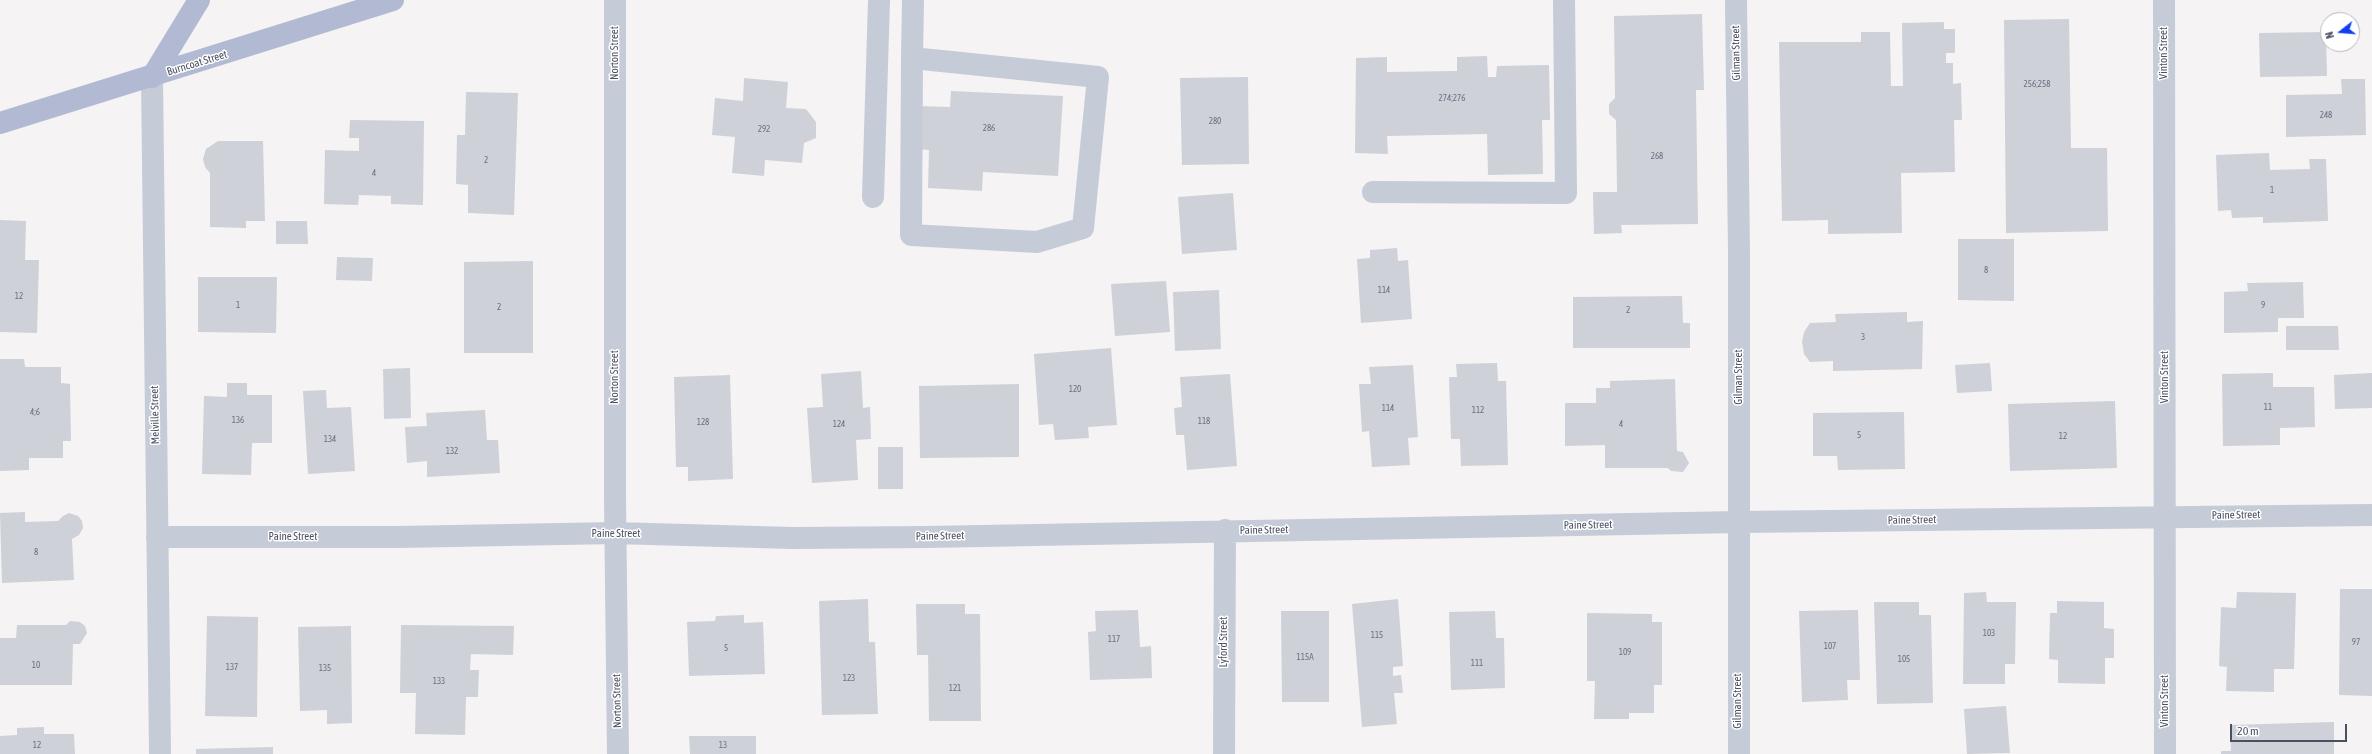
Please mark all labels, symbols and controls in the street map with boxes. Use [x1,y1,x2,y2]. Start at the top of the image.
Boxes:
north arrow [2320,12,2360,52]
street label: Gilman Street [1729,25,1743,81]
street label: Norton Street [608,26,622,80]
street label: Vinton Street [2157,27,2171,79]
text: N [2323,30,2336,40]
street label: Burncoat Street [165,48,229,78]
house number: 256;258 [2024,79,2050,89]
house number: 274;276 [1439,93,1465,103]
house number: 248 [2320,110,2332,120]
house number: 280 [1209,116,1221,126]
house number: 286 [983,123,995,133]
house number: 292 [758,124,770,134]
house number: 268 [1651,151,1663,161]
house number: 2 [484,155,488,165]
house number: 4 [372,168,376,178]
house number: 1 [2270,185,2274,195]
house number: 8 [1984,265,1988,275]
house number: 114 [1378,285,1390,295]
house number: 12 [15,291,23,301]
house number: 1 [236,300,240,310]
house number: 9 [2261,300,2265,310]
house number: 2 [497,302,501,312]
house number: 2 [1626,305,1630,315]
house number: 3 [1861,332,1865,342]
street label: Gilman Street [1732,349,1746,405]
street label: Norton Street [608,350,622,404]
street label: Vinton Street [2158,351,2172,403]
house number: 120 [1069,384,1081,394]
street label: Melville Street [148,386,162,444]
house number: 11 [2264,402,2272,412]
house number: 114 [1382,403,1394,413]
house number: 112 [1472,405,1484,415]
house number: 4;6 [30,407,40,417]
house number: 136 [232,415,244,425]
house number: 118 [1198,416,1210,426]
house number: 128 [697,417,709,427]
house number: 124 [833,419,845,429]
house number: 4 [1619,419,1623,429]
house number: 5 [1857,430,1861,440]
house number: 12 [2059,431,2067,441]
house number: 134 [324,434,336,444]
house number: 132 [446,446,458,456]
street label: Paine Street [2211,508,2261,522]
street label: Paine Street [1887,513,1937,527]
street label: Paine Street [1563,518,1613,532]
street label: Paine Street [1239,523,1289,537]
street label: Paine Street [592,527,640,541]
street label: Paine Street [915,529,965,543]
street label: Paine Street [269,530,317,544]
house number: 8 [34,547,38,557]
street label: Lyford Street [1217,617,1231,667]
house number: 103 [1983,628,1995,638]
house number: 115 [1371,630,1383,640]
house number: 117 [1108,634,1120,644]
house number: 97 [2352,637,2360,647]
house number: 107 [1824,641,1836,651]
house number: 5 [724,643,728,653]
house number: 109 [1619,647,1631,657]
house number: 115A [1296,652,1314,662]
house number: 105 [1898,654,1910,664]
house number: 111 [1471,658,1483,668]
house number: 10 [32,660,40,670]
house number: 137 [226,662,238,672]
house number: 135 [319,663,331,673]
house number: 123 [843,673,855,683]
street label: Gilman Street [1731,673,1745,729]
street label: Norton Street [610,674,624,728]
street label: Vinton Street [2158,675,2172,727]
house number: 133 [433,676,445,686]
house number: 121 [949,683,961,693]
scale bar [2232,716,2349,742]
text: 20 m [2237,724,2259,738]
house number: 12 [33,740,41,750]
house number: 13 [719,740,727,750]

